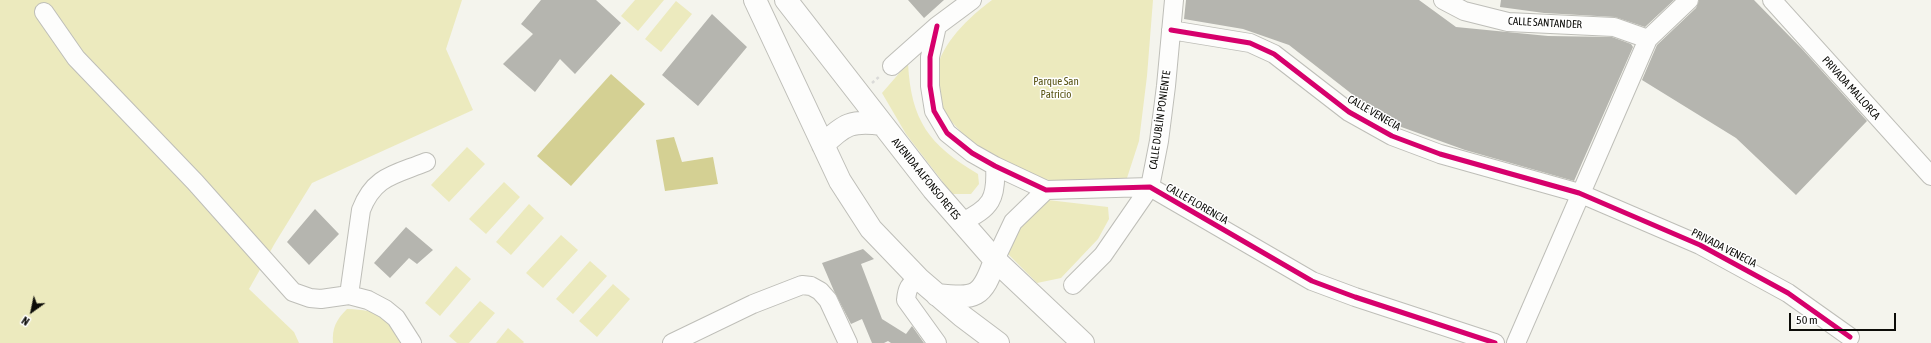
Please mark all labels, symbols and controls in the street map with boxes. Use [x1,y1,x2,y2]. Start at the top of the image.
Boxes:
street label: CALLE SANTANDER [1508,14,1582,32]
street label: PRIVADA MALLORCA [1819,54,1883,122]
street label: CALLE DUBLÍN PONIENTE [1147,70,1173,170]
park label: Parque San Patricio [1033,75,1079,101]
street label: CALLE VENECIA [1345,92,1403,134]
street label: AVENIDA ALFONSO REYES [889,135,963,223]
street label: CALLE FLORENCIA [1163,181,1231,227]
street label: PRIVADA VENECIA [1689,226,1759,270]
north arrow [12,291,52,331]
scale bar [1791,305,1898,331]
text: 50 m [1796,313,1818,327]
text: N [19,314,31,328]

